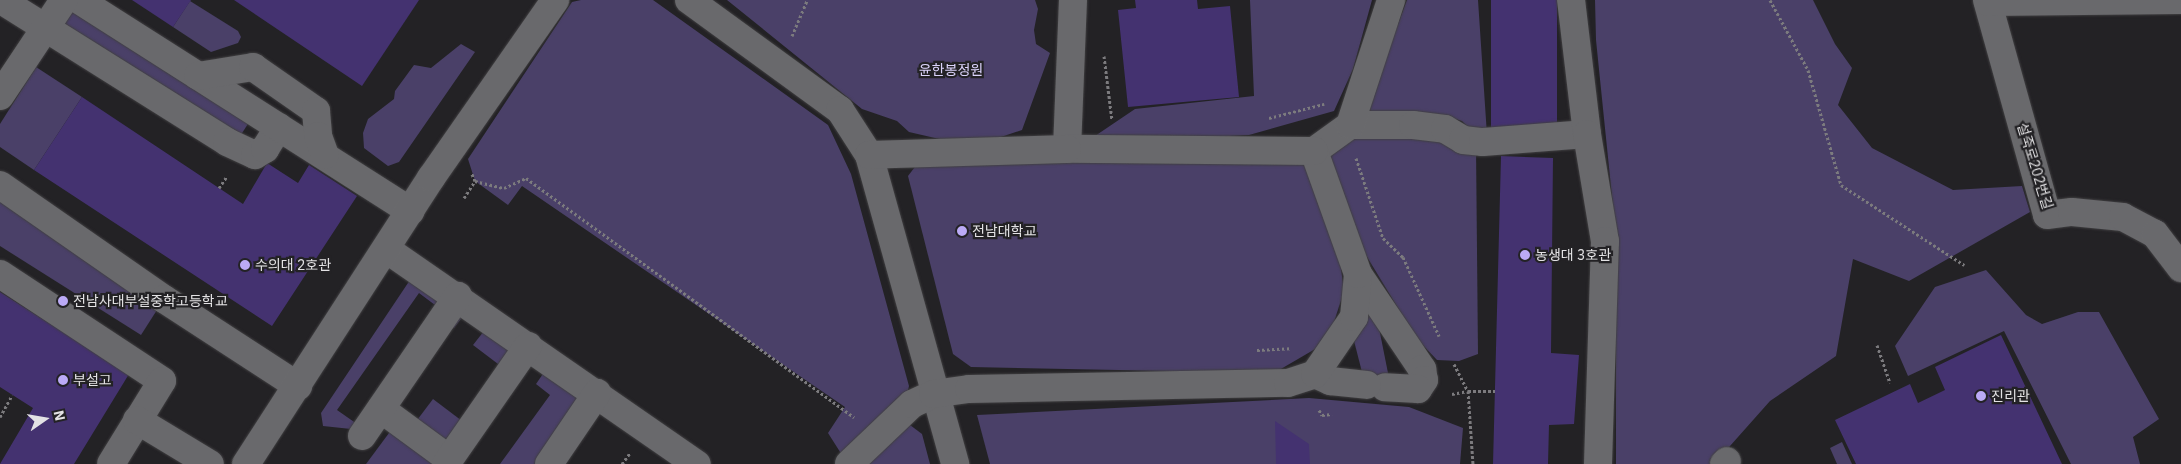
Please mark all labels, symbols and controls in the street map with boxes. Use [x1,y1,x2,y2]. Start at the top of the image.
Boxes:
park label: 윤한봉정원 [919,62,983,78]
street label: 설죽로202번길 [2014,121,2056,211]
place label: 전남대학교 [972,223,1036,239]
marker: 전남대학교 [956,225,968,237]
place label: 농생대 3호관 [1535,247,1611,263]
marker: 농생대 3호관 [1519,249,1531,261]
place label: 수의대 2호관 [255,257,331,273]
marker: 수의대 2호관 [239,259,251,271]
place label: 전남사대부설중학고등학교 [73,293,228,309]
marker: 전남사대부설중학고등학교 [57,295,69,307]
place label: 부설고 [73,372,112,388]
marker: 부설고 [57,374,69,386]
place label: 진리관 [1991,388,2030,404]
marker: 진리관 [1975,390,1987,402]
north arrow [20,394,70,444]
text: N [50,409,70,423]

